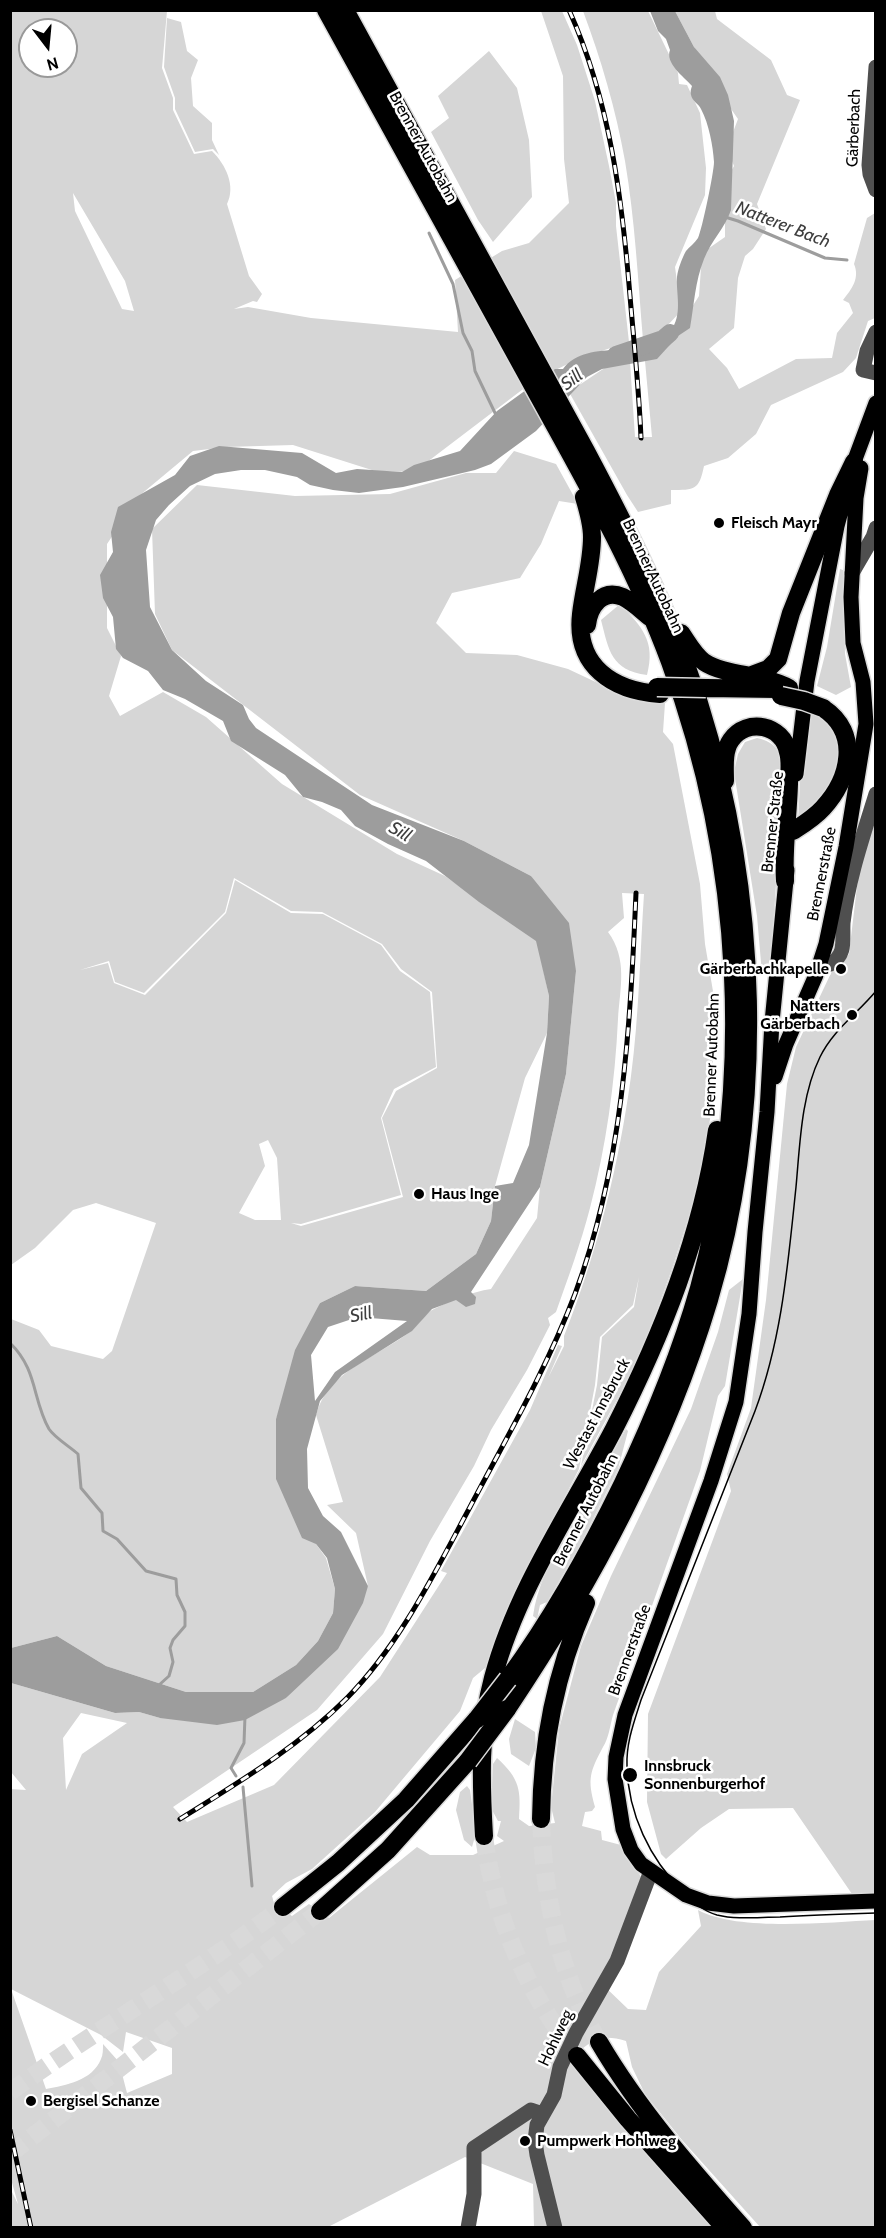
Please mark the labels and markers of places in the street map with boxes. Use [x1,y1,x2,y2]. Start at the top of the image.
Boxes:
place label: Fleisch Mayr [731,513,817,533]
marker: Fleisch Mayr [712,516,726,530]
place label: Gärberbachkapelle [700,959,829,979]
marker: Gärberbachkapelle [834,962,848,976]
place label: Natters Gärberbach [760,996,840,1034]
marker: Natters Gärberbach [845,1008,859,1022]
place label: Haus Inge [431,1184,499,1204]
marker: Haus Inge [412,1187,426,1201]
place label: Innsbruck Sonnenburgerhof [644,1756,765,1794]
marker: Innsbruck Sonnenburgerhof [621,1766,639,1784]
place label: Bergisel Schanze [43,2091,159,2111]
marker: Bergisel Schanze [24,2094,38,2108]
place label: Pumpwerk Hohlweg [537,2131,676,2151]
marker: Pumpwerk Hohlweg [518,2134,532,2148]

